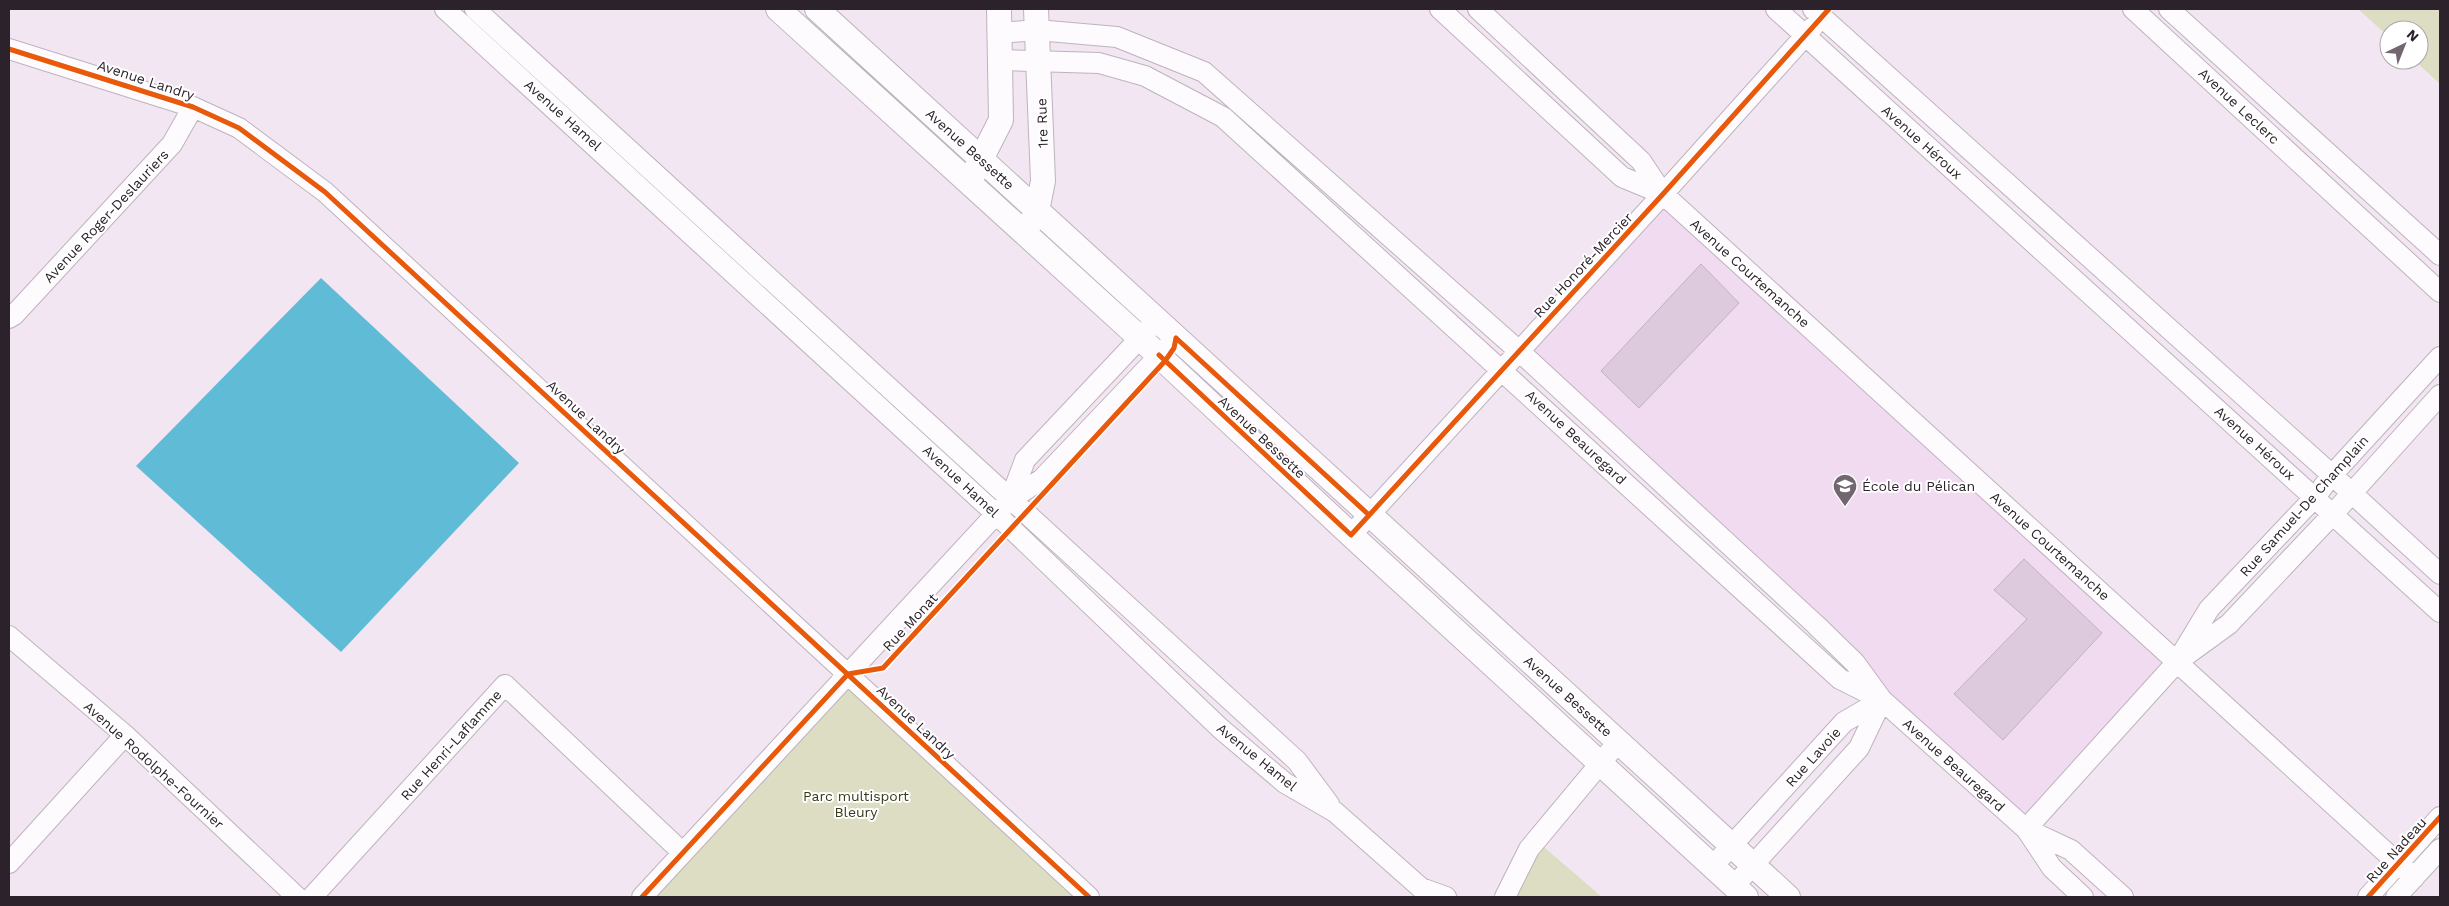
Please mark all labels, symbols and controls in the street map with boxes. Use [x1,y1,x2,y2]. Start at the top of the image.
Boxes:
north arrow [2379,20,2429,70]
text: N [2404,26,2422,45]
street label: Avenue Landry [96,57,197,103]
street label: Avenue Leclerc [2195,65,2283,147]
street label: Avenue Hamel [521,76,605,154]
street label: 1re Rue [1033,98,1051,148]
street label: Avenue Héroux [1879,102,1965,182]
street label: Avenue Bessette [923,105,1017,193]
street label: Avenue Roger-Deslauriers [40,146,172,286]
street label: Rue Honoré-Mercier [1530,209,1636,321]
street label: Avenue Courtemanche [1687,215,1813,331]
street label: Avenue Landry [544,377,629,458]
street label: Avenue Beauregard [1523,386,1629,488]
street label: Avenue Bessette [1215,393,1309,481]
street label: Avenue Héroux [2212,403,2298,483]
street label: Rue Samuel-De Champlain [2236,432,2372,580]
street label: Avenue Hamel [920,442,1003,521]
school or university icon: École du Pélican [1832,473,1858,507]
place label: École du Pélican [1862,478,1975,494]
street label: Avenue Courtemanche [1987,488,2113,604]
street label: Rue Monat [879,590,941,654]
street label: Avenue Bessette [1521,652,1615,740]
street label: Avenue Landry [874,682,959,763]
street label: Rue Henri-Laflamme [397,687,505,803]
street label: Avenue Rodolphe-Fournier [81,698,227,832]
street label: Avenue Beauregard [1900,715,2008,815]
street label: Avenue Hamel [1214,720,1301,795]
street label: Rue Lavoie [1782,724,1844,790]
park label: Parc multisport Bleury [803,788,909,820]
street label: Rue Nadeau [2363,814,2429,886]

